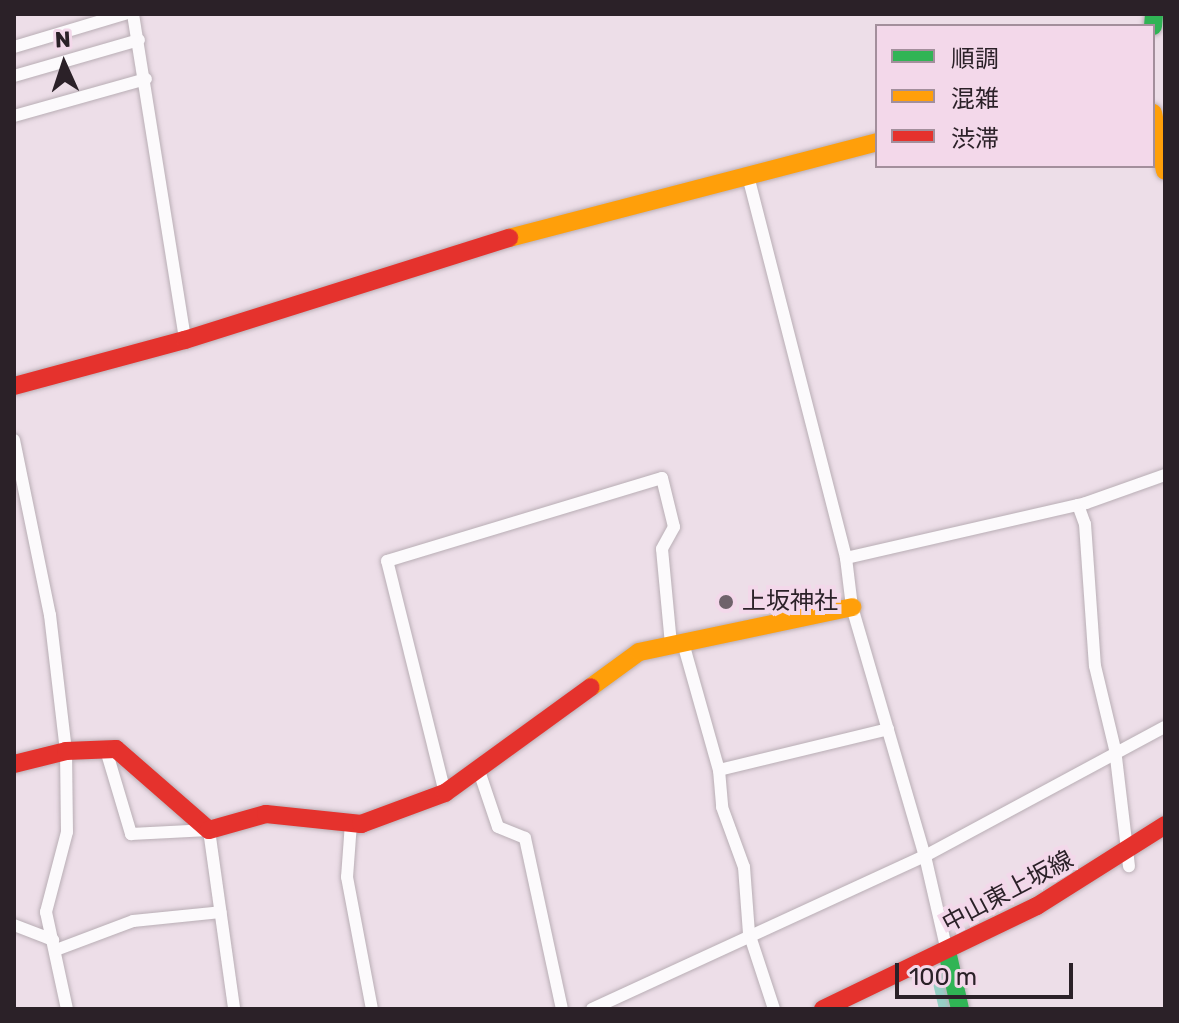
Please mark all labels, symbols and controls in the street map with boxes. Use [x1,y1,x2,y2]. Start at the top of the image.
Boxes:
north arrow [24,24,104,104]
legend [875,24,1155,168]
text: N [54,26,71,53]
text: 順調 [951,45,999,73]
text: 混雑 [951,85,999,113]
text: 渋滞 [951,125,999,153]
place label: 上坂神社 [742,588,838,616]
marker: 上坂神社 [717,593,735,611]
street label: 中山東上坂線 [938,845,1078,939]
scale bar [899,947,1077,997]
text: 100 m [909,963,977,991]

